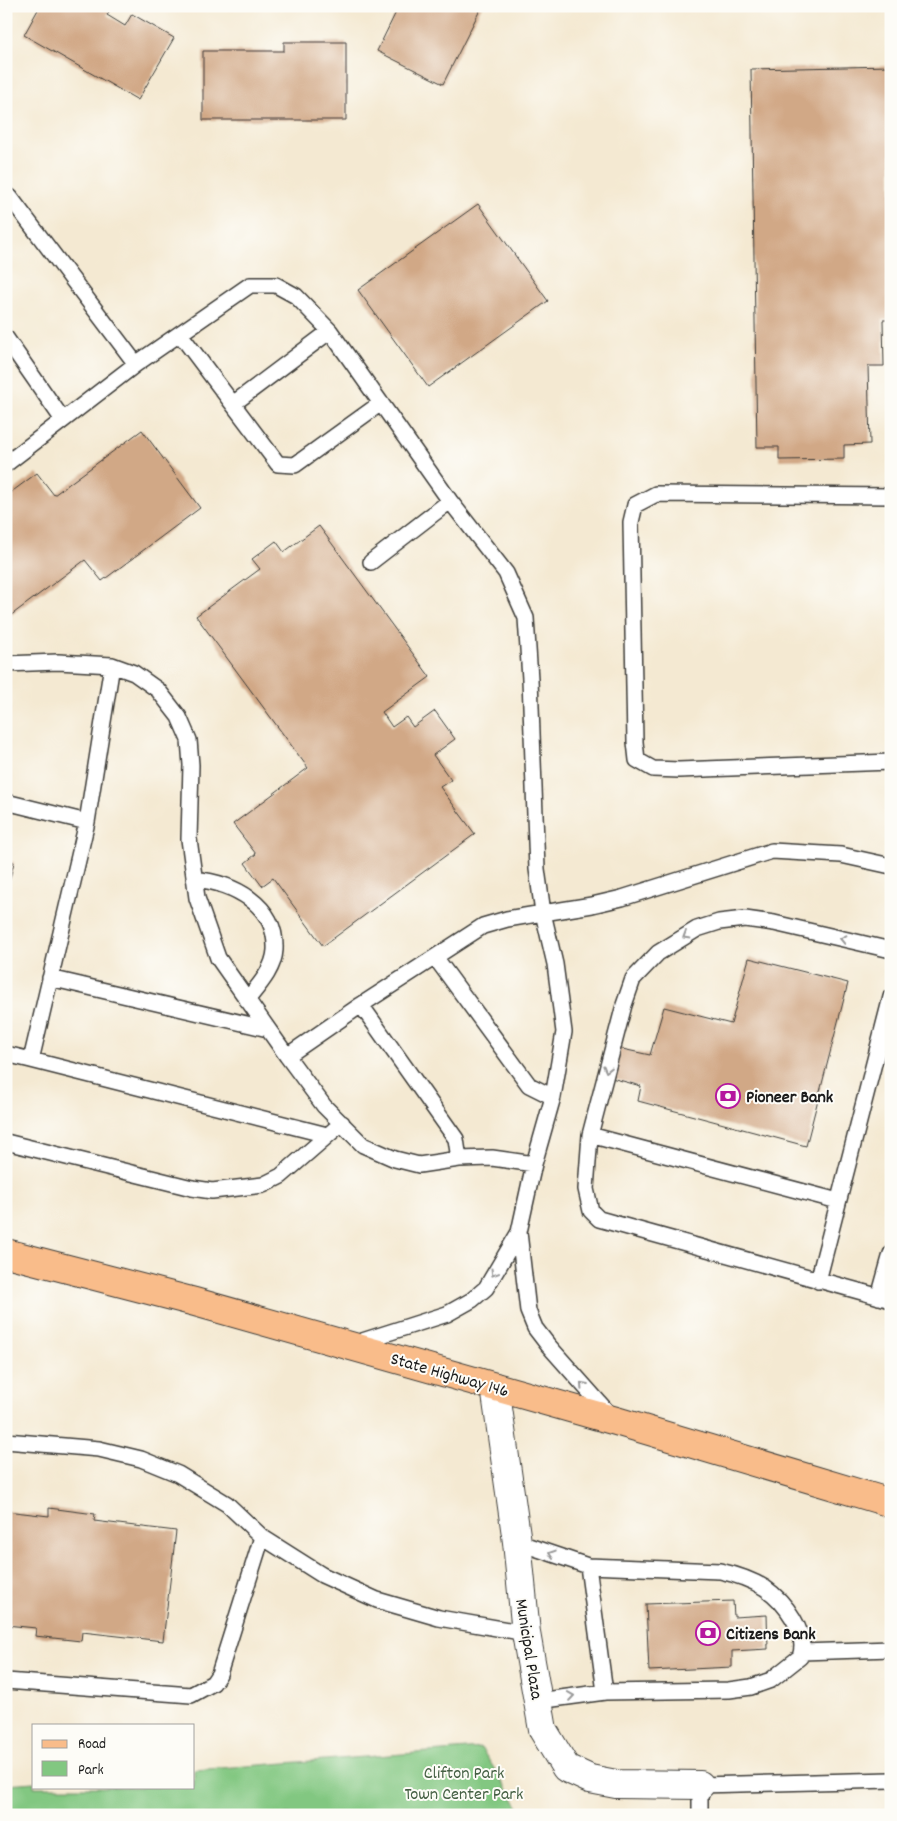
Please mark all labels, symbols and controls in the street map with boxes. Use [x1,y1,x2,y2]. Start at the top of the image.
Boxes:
one-way arrow [683,929,692,939]
one-way arrow [839,934,848,945]
one-way arrow [602,1064,613,1073]
bank icon: Pioneer Bank [715,1083,741,1109]
place label: Pioneer Bank [746,1086,834,1111]
one-way arrow [491,1268,501,1277]
street label: State Highway 146 [387,1348,511,1405]
one-way arrow [580,1381,589,1390]
one-way arrow [549,1550,557,1560]
street label: Municipal Plaza [507,1597,548,1702]
bank icon: Citizens Bank [695,1620,721,1646]
place label: Citizens Bank [726,1623,816,1648]
one-way arrow [567,1692,576,1702]
legend [32,1724,195,1788]
text: Road [78,1734,106,1756]
text: Park [78,1760,104,1782]
park label: Clifton Park Town Center Park [405,1762,523,1808]

